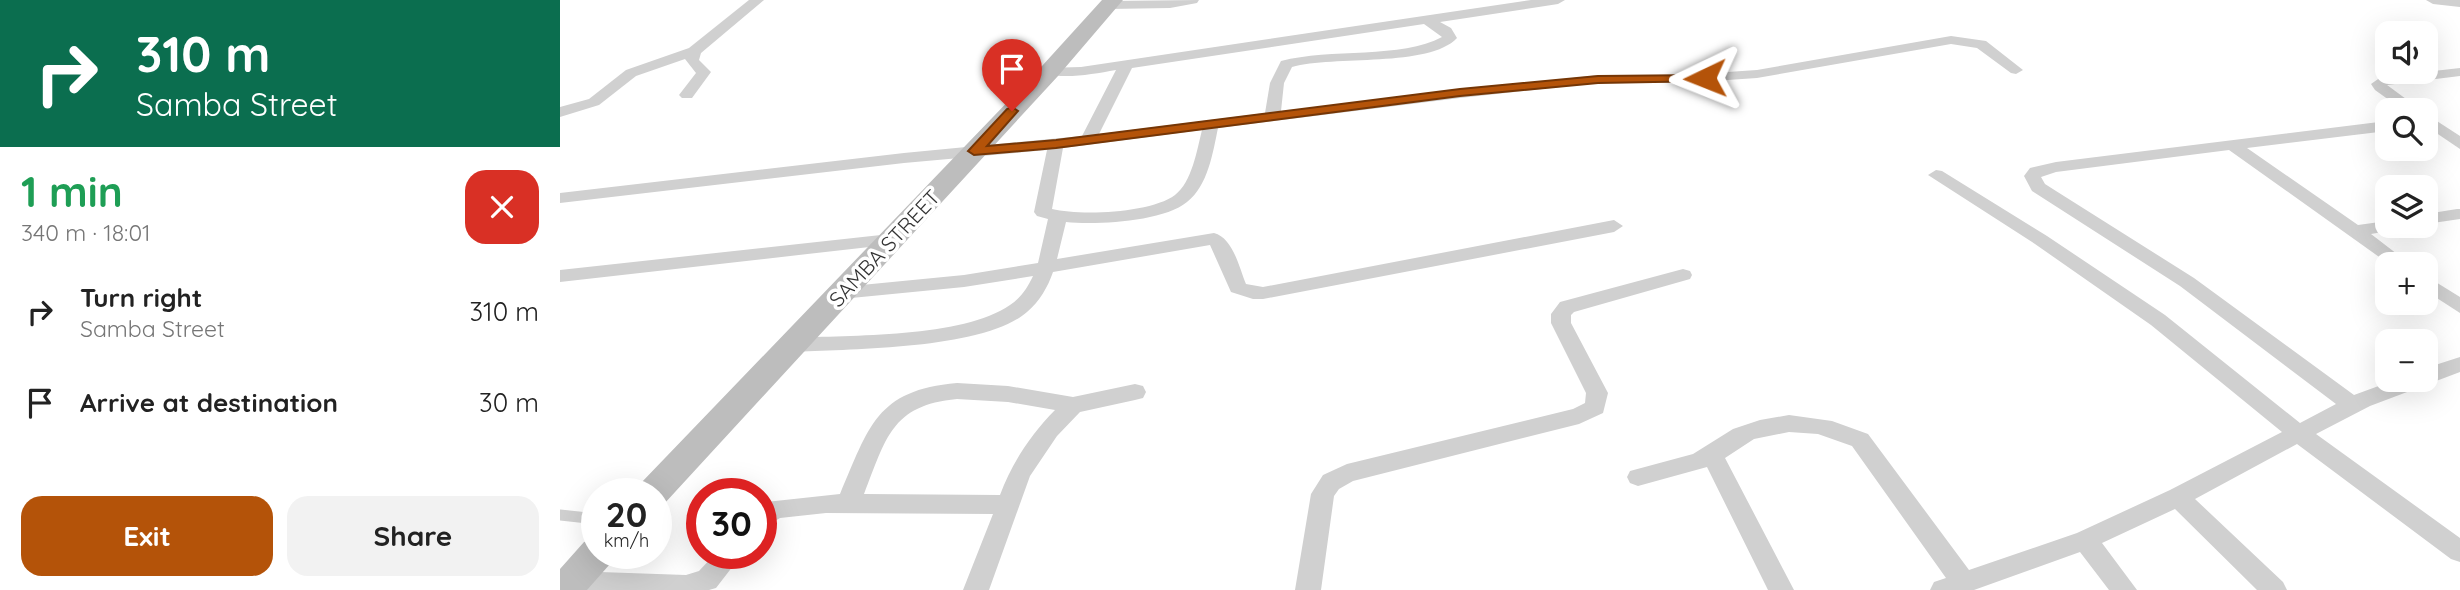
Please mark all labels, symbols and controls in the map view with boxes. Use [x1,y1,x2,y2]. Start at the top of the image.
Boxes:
map controls [2375,21,2438,392]
button: sound [2375,21,2438,84]
text: 310 m [136,23,270,84]
icon: right [21,28,112,119]
pin [982,39,1042,111]
position arrow [1668,41,1742,115]
icon: arrive [993,50,1031,88]
text: Samba Street [136,84,338,124]
button: search [2375,98,2438,161]
text: 1 min [21,165,123,218]
button: close [465,170,539,244]
button: layers [2375,175,2438,238]
street label: SAMBA STREET [823,184,945,312]
text: 340 m · 18:01 [21,218,151,247]
button: + [2375,252,2438,315]
text: Turn right [80,281,202,314]
icon: right [21,293,59,331]
text: 310 m [469,295,539,328]
text: Samba Street [80,314,225,343]
button: − [2375,329,2438,392]
icon: arrive [21,384,59,422]
text: Arrive at destination [80,386,338,419]
text: 30 m [479,386,539,419]
speed limit sign: 30 [686,478,777,569]
text: 20 [606,492,647,536]
button: Exit [21,496,273,576]
button: Share [287,496,539,576]
text: km/h [604,529,649,552]

